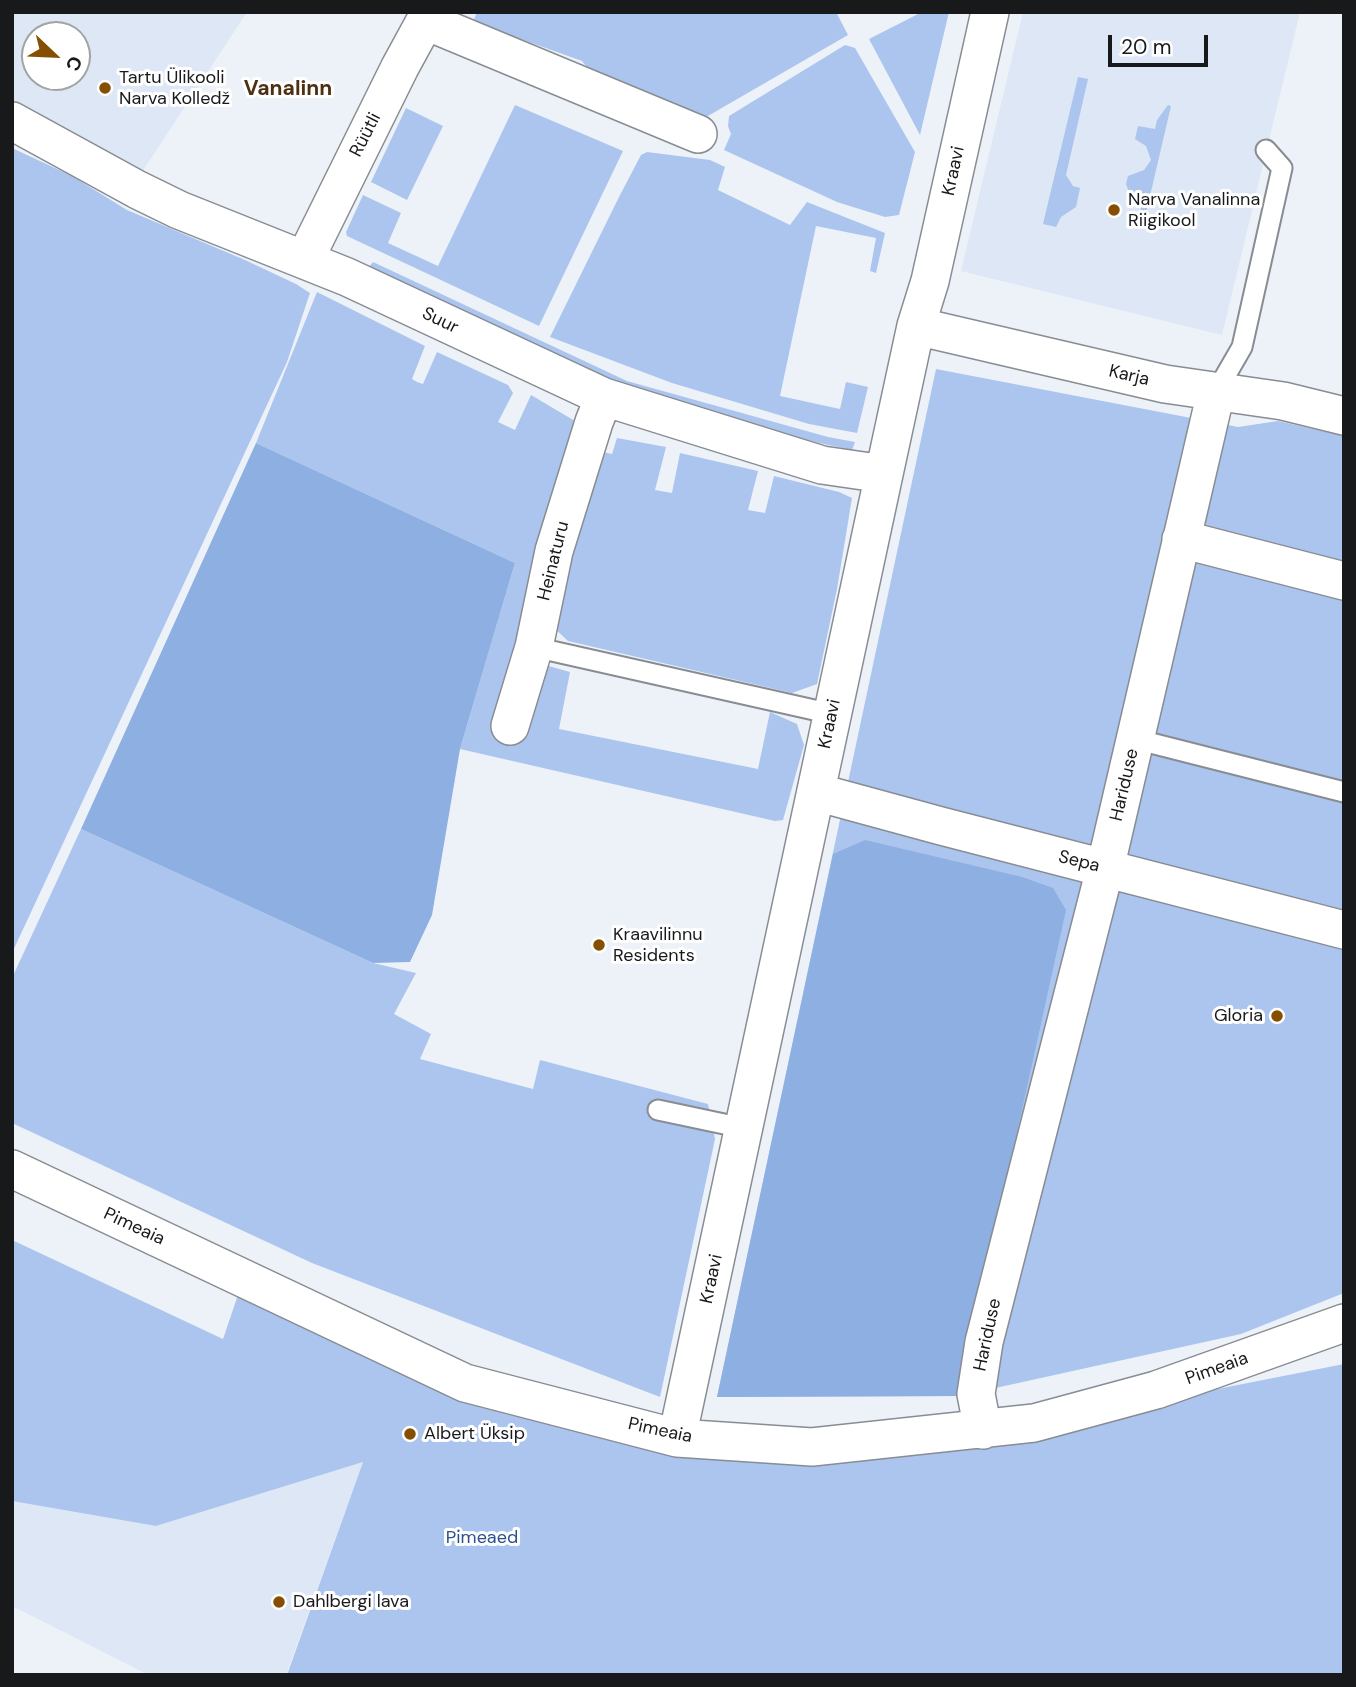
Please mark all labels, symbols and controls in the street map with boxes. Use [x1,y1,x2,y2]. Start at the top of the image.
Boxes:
north arrow [21,21,91,91]
scale bar [1111,21,1211,65]
text: 20 m [1121,33,1172,61]
text: С [60,52,88,75]
place label: Tartu Ülikooli Narva Kolledž [119,67,230,110]
district label: Vanalinn [244,76,332,102]
marker: Tartu Ülikooli Narva Kolledž [97,80,113,96]
street label: Rüütli [346,109,386,161]
street label: Kraavi [938,144,970,198]
place label: Narva Vanalinna Riigikool [1128,189,1260,232]
marker: Narva Vanalinna Riigikool [1106,202,1122,218]
street label: Suur [418,303,462,339]
street label: Karja [1107,361,1151,391]
street label: Heinaturu [534,519,574,603]
street label: Kraavi [814,697,846,751]
street label: Hariduse [1106,747,1144,823]
street label: Sepa [1056,846,1102,878]
place label: Kraavilinnu Residents [613,924,703,967]
marker: Kraavilinnu Residents [591,937,607,953]
place label: Gloria [1214,1005,1263,1027]
marker: Gloria [1269,1008,1285,1024]
street label: Pimeaia [100,1203,168,1251]
street label: Kraavi [696,1252,728,1306]
street label: Hariduse [970,1297,1006,1373]
street label: Pimeaia [1183,1348,1251,1390]
street label: Pimeaia [626,1414,694,1448]
place label: Albert Üksip [424,1423,525,1445]
marker: Albert Üksip [402,1426,418,1442]
park label: Pimeaed [446,1527,518,1549]
place label: Dahlbergi lava [293,1591,409,1613]
marker: Dahlbergi lava [271,1594,287,1610]

